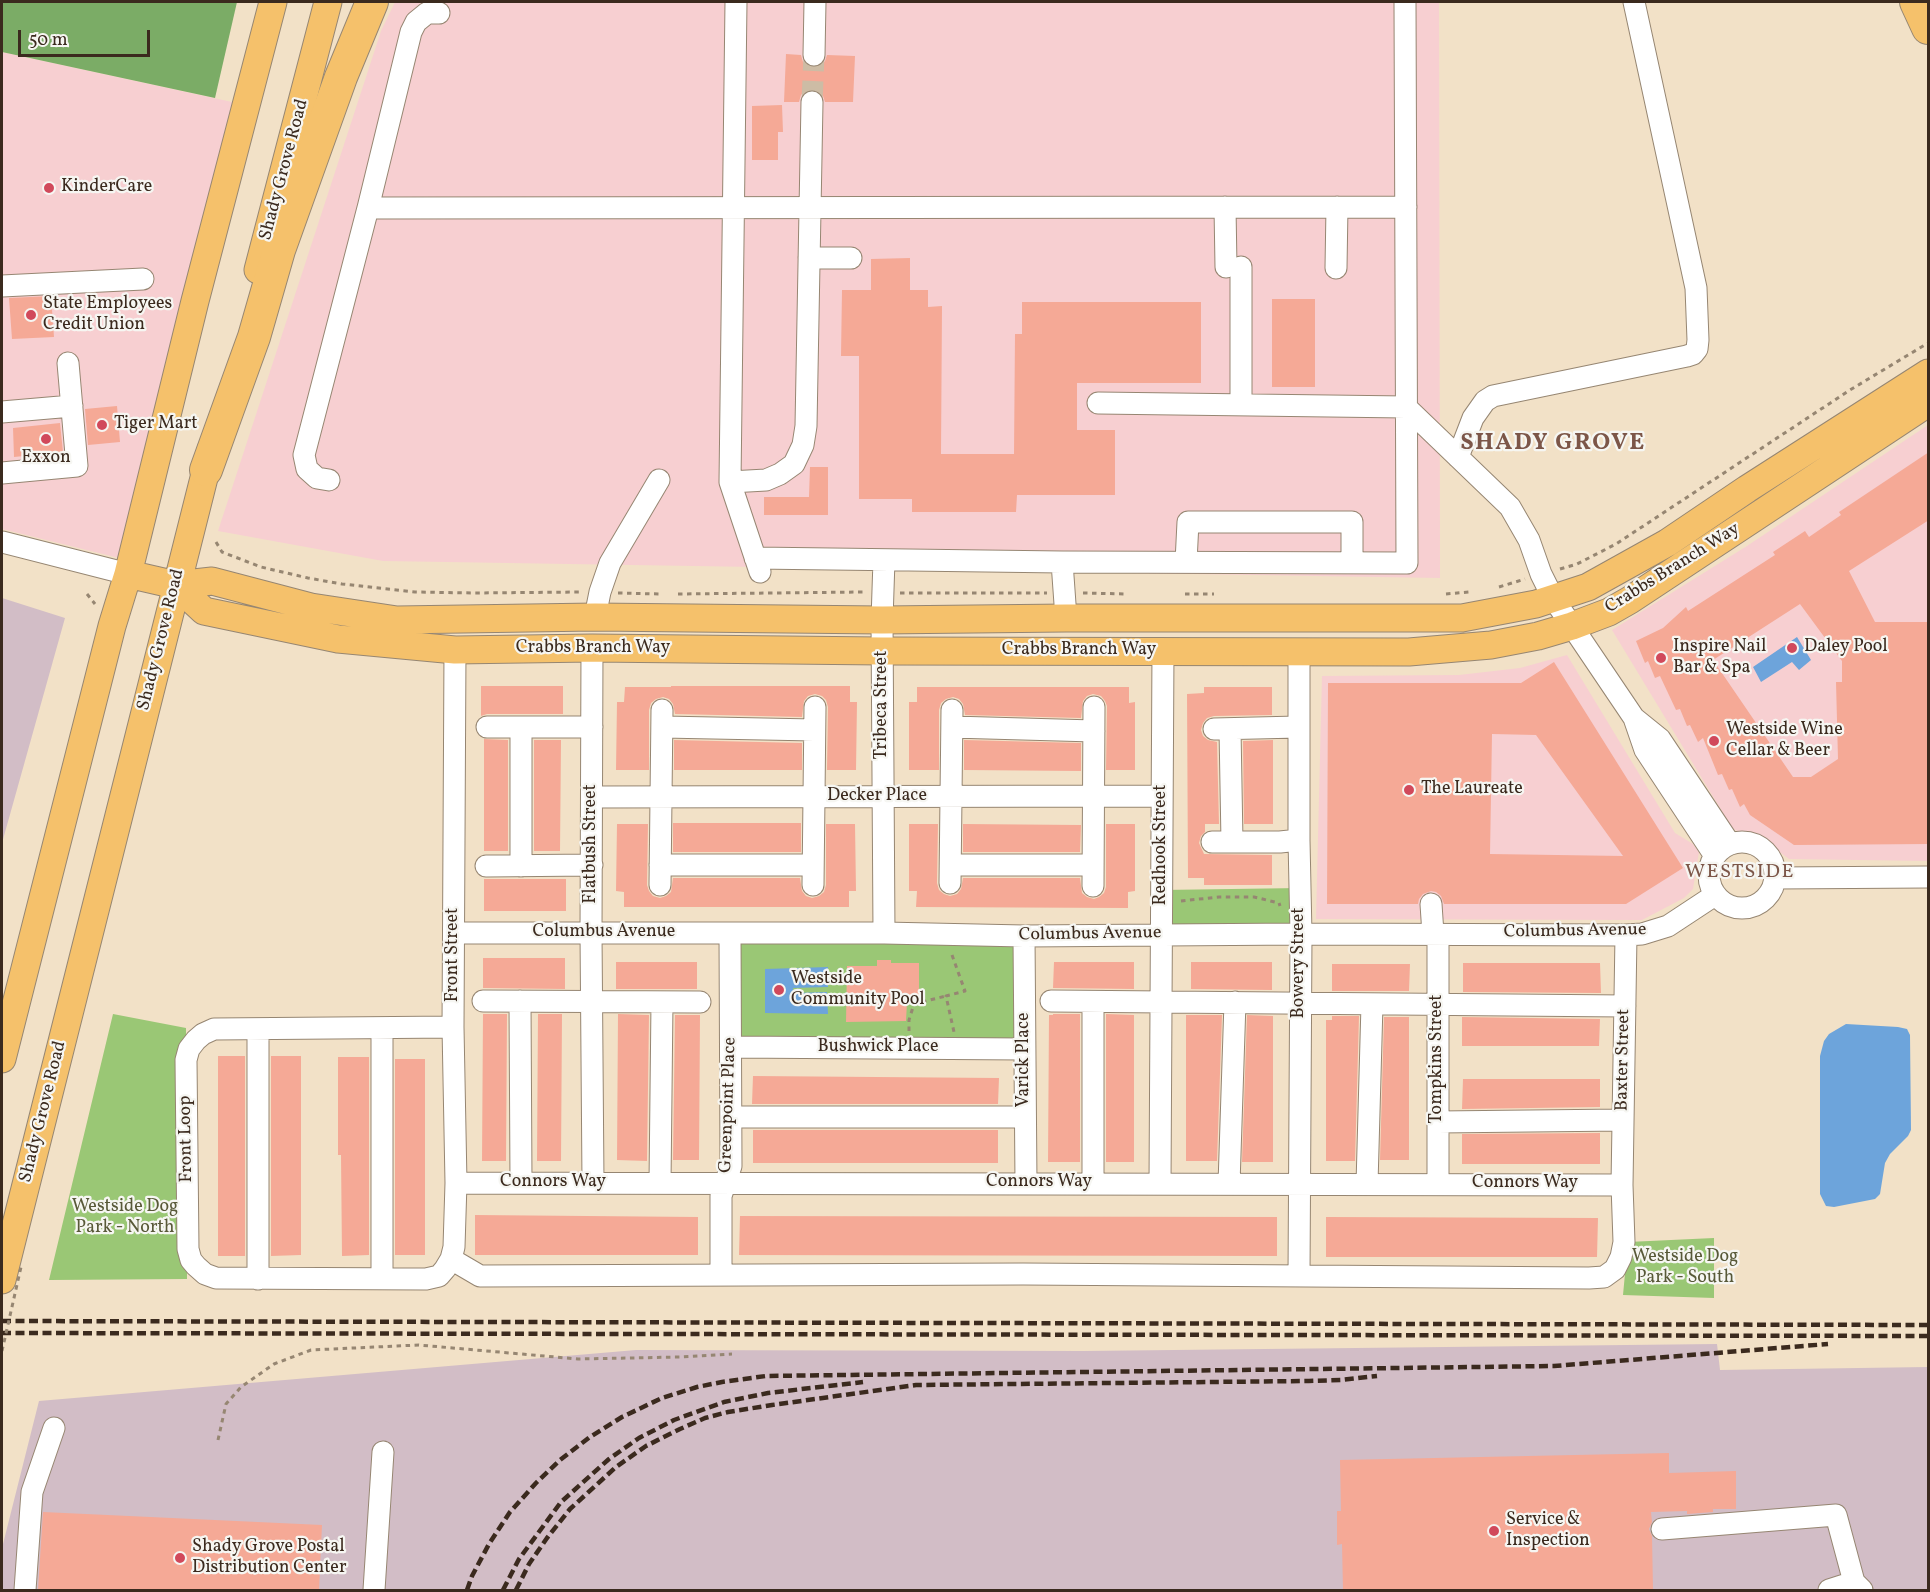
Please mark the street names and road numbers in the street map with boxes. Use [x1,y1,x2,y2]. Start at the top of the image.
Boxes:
street label: Shady Grove Road [256,97,314,243]
street label: Crabbs Branch Way [1602,519,1744,619]
street label: Shady Grove Road [134,567,190,713]
street label: Crabbs Branch Way [516,638,670,660]
street label: Crabbs Branch Way [1002,640,1156,662]
street label: Tribeca Street [872,651,894,759]
street label: Flatbush Street [581,784,603,904]
street label: Redhook Street [1151,785,1173,905]
street label: Decker Place [827,786,927,808]
street label: Front Street [443,908,465,1002]
street label: Bowery Street [1289,908,1311,1018]
street label: Columbus Avenue [1503,920,1647,944]
street label: Columbus Avenue [533,922,675,944]
street label: Columbus Avenue [1018,923,1162,947]
street label: Tompkins Street [1427,994,1449,1124]
street label: Baxter Street [1612,1009,1636,1111]
street label: Varick Place [1014,1012,1036,1108]
street label: Greenpoint Place [716,1037,742,1173]
street label: Bushwick Place [818,1037,938,1059]
street label: Shady Grove Road [16,1039,72,1185]
street label: Front Loop [175,1095,199,1183]
street label: Connors Way [500,1172,606,1194]
street label: Connors Way [986,1172,1092,1194]
street label: Connors Way [1472,1173,1578,1195]

